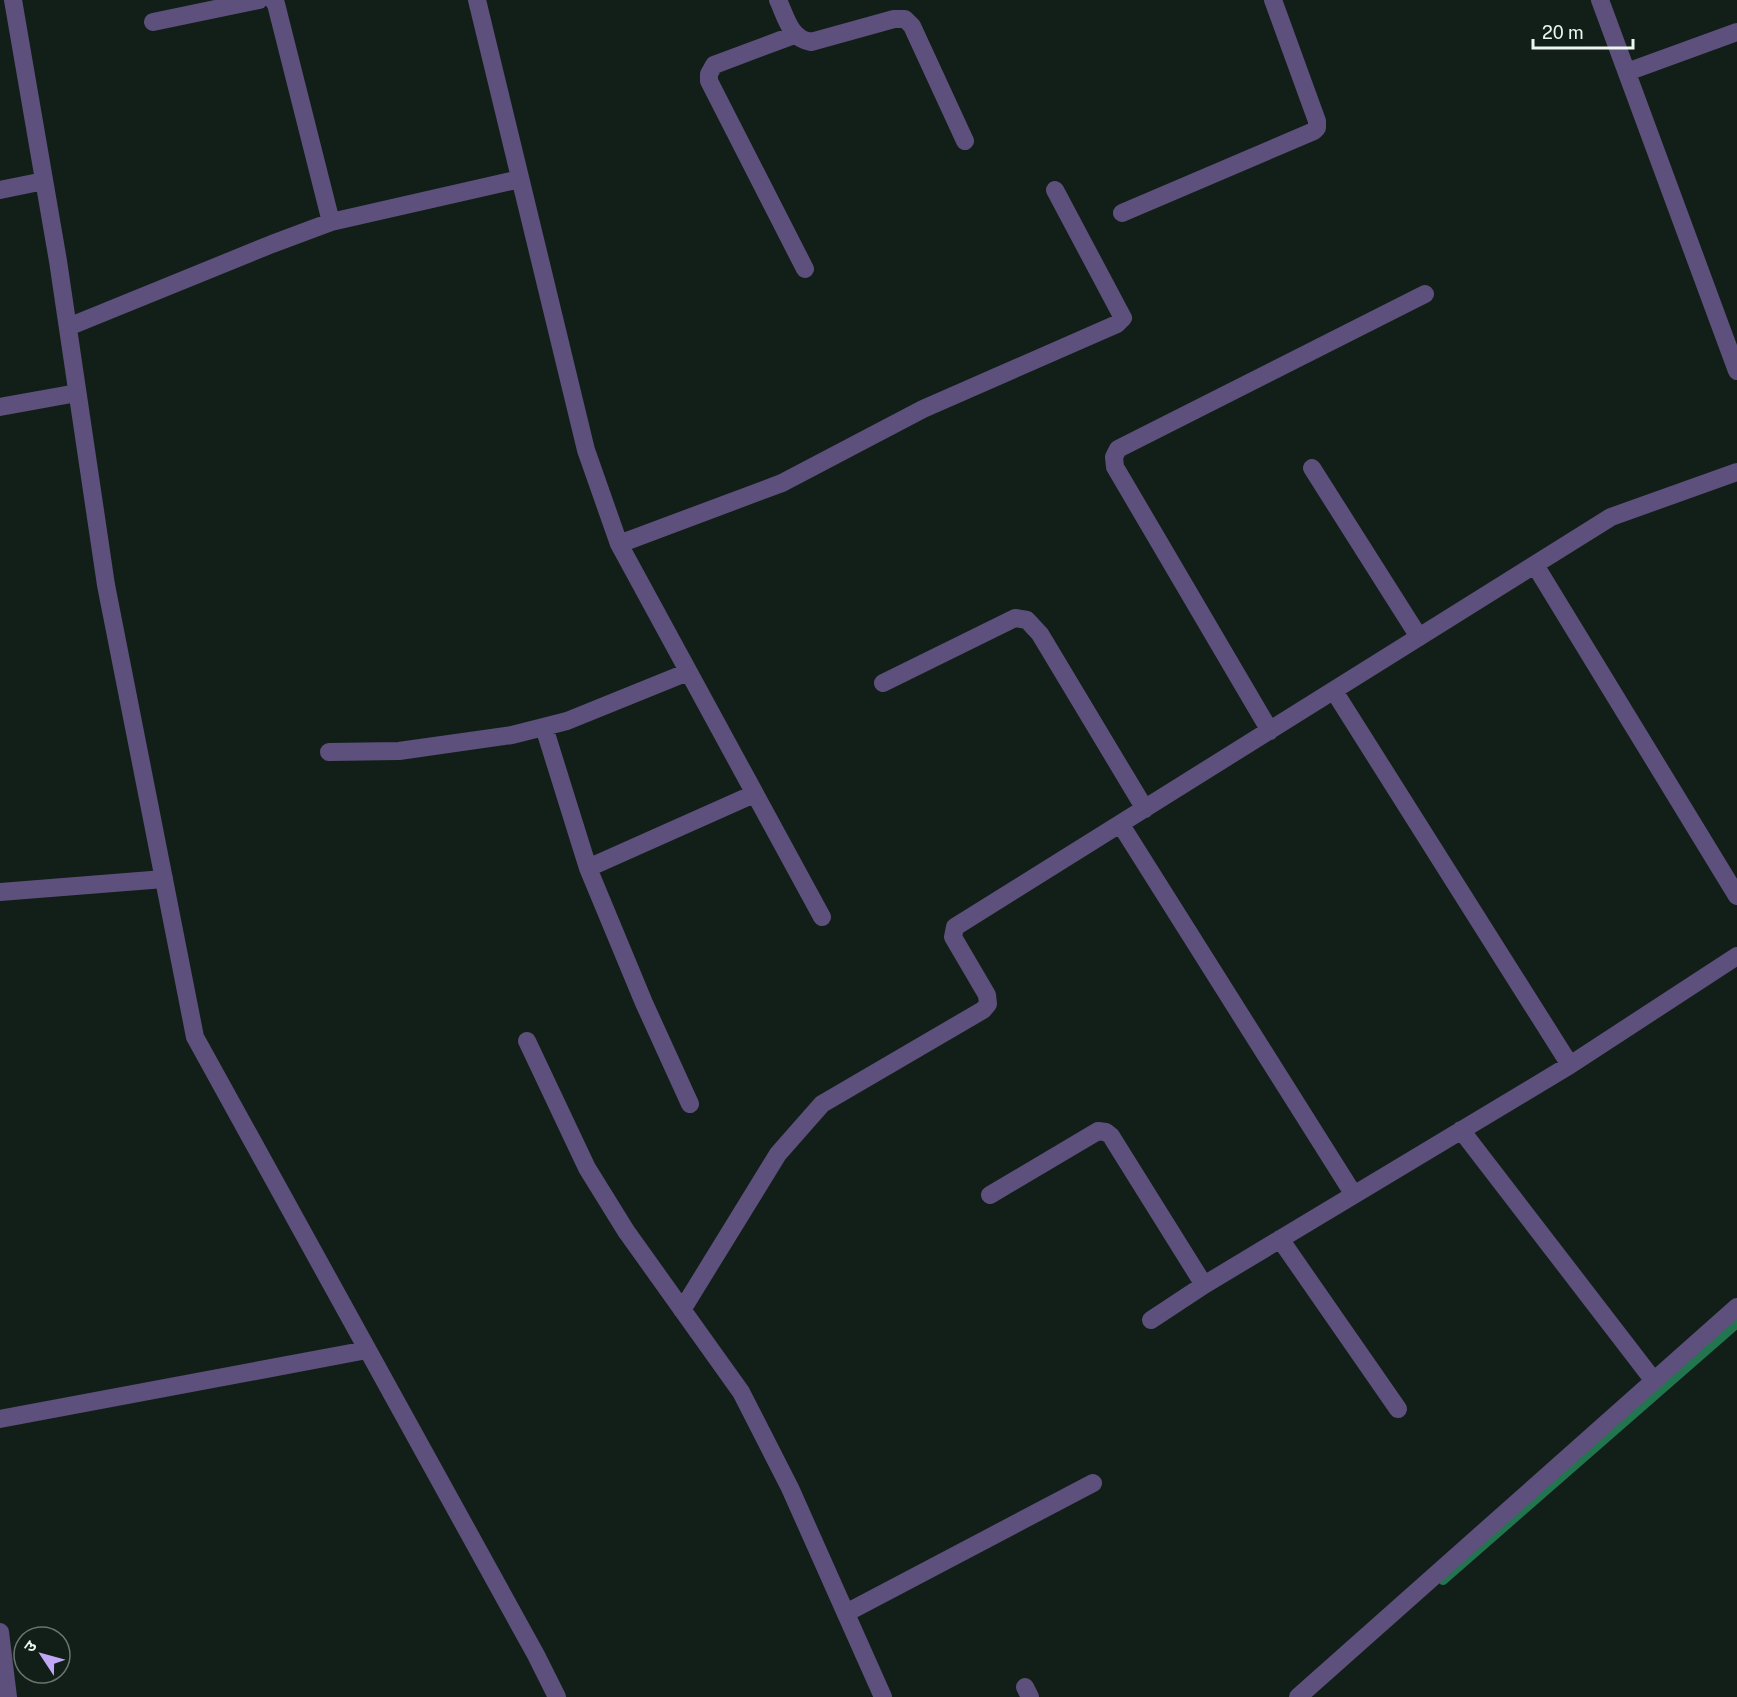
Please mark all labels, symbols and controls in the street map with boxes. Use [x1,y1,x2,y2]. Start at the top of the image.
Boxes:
scale bar [1533,12,1634,50]
text: 20 m [1542,22,1584,43]
north arrow [12,1625,72,1685]
text: उ [20,1637,41,1656]

